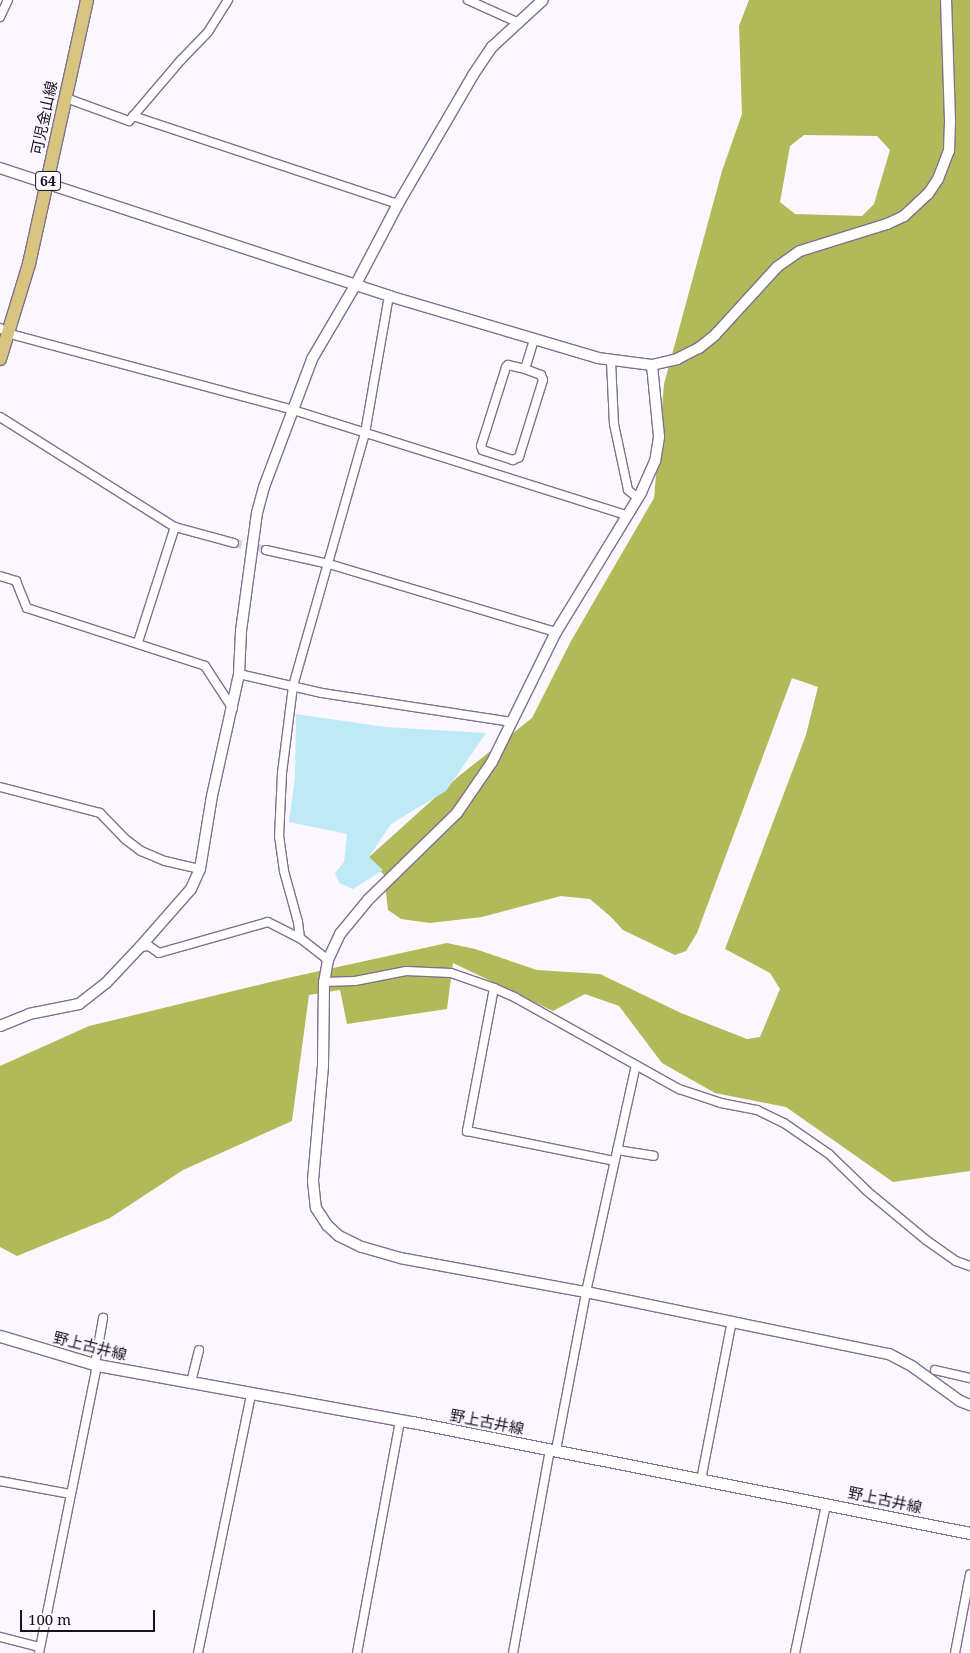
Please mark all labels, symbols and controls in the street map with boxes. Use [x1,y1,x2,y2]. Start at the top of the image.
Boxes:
street label: 可児金山線 [27,79,61,157]
road number: 64 [34,170,62,192]
street label: 野上古井線 [51,1328,129,1364]
street label: 野上古井線 [448,1406,526,1438]
street label: 野上古井線 [846,1483,924,1517]
scale bar [22,1600,158,1632]
text: 100 m [28,1609,71,1629]

